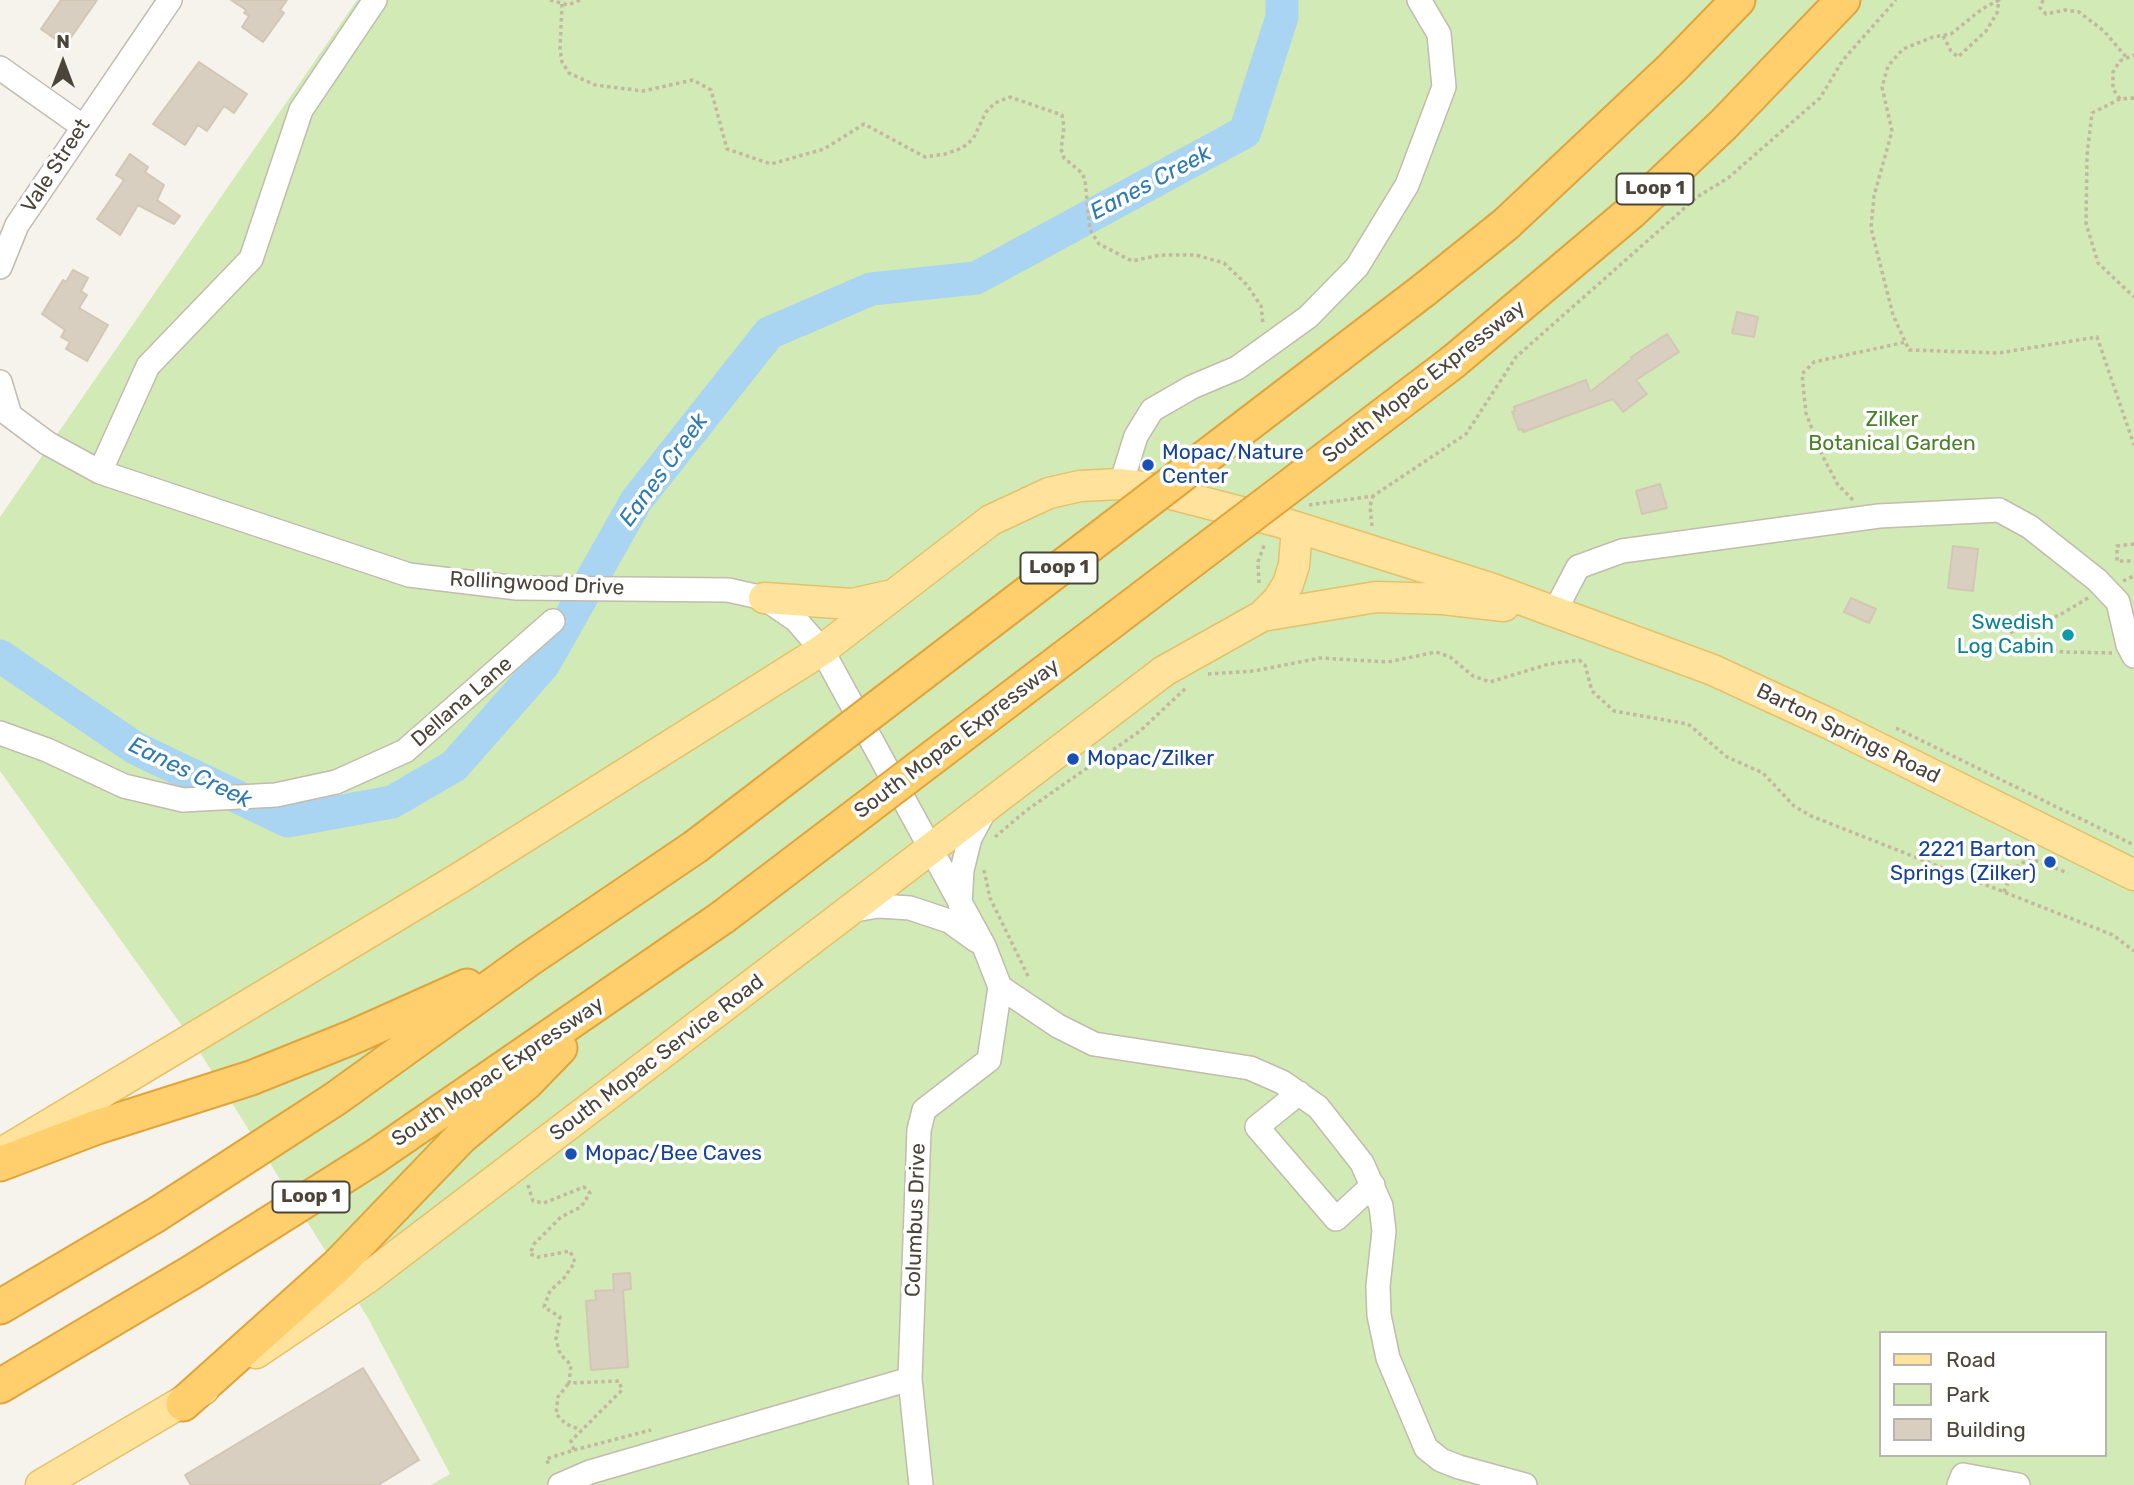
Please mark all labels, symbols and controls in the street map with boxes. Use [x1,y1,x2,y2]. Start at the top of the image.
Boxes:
north arrow [28,28,98,98]
text: N [56,30,70,53]
street label: Vale Street [16,114,96,218]
water label: Eanes Creek [1086,140,1216,226]
road number: Loop 1 [1616,174,1694,204]
street label: South Mopac Expressway [1318,295,1530,469]
park label: Zilker Botanical Garden [1808,407,1976,457]
water label: Eanes Creek [614,408,714,532]
place label: Mopac/Nature Center [1162,440,1304,490]
marker: Mopac/Nature Center [1140,457,1156,473]
road number: Loop 1 [1020,552,1098,583]
street label: Rollingwood Drive [449,567,625,601]
place label: Swedish Log Cabin [1957,610,2054,660]
marker: Swedish Log Cabin [2060,627,2076,643]
street label: Dellana Lane [406,651,518,753]
street label: South Mopac Expressway [850,654,1064,824]
street label: Barton Springs Road [1752,679,1944,789]
water label: Eanes Creek [124,731,256,815]
place label: Mopac/Zilker [1087,746,1214,772]
marker: Mopac/Zilker [1065,751,1081,767]
place label: 2221 Barton Springs (Zilker) [1890,837,2036,887]
marker: 2221 Barton Springs (Zilker) [2042,854,2058,870]
street label: South Mopac Service Road [545,969,769,1147]
street label: South Mopac Expressway [387,992,609,1152]
place label: Mopac/Bee Caves [585,1141,762,1167]
street label: Columbus Drive [901,1143,931,1297]
marker: Mopac/Bee Caves [563,1146,579,1162]
road number: Loop 1 [272,1182,350,1212]
legend [1878,1331,2106,1457]
text: Road [1946,1347,1996,1372]
text: Park [1946,1382,1990,1407]
text: Building [1946,1417,2026,1442]

